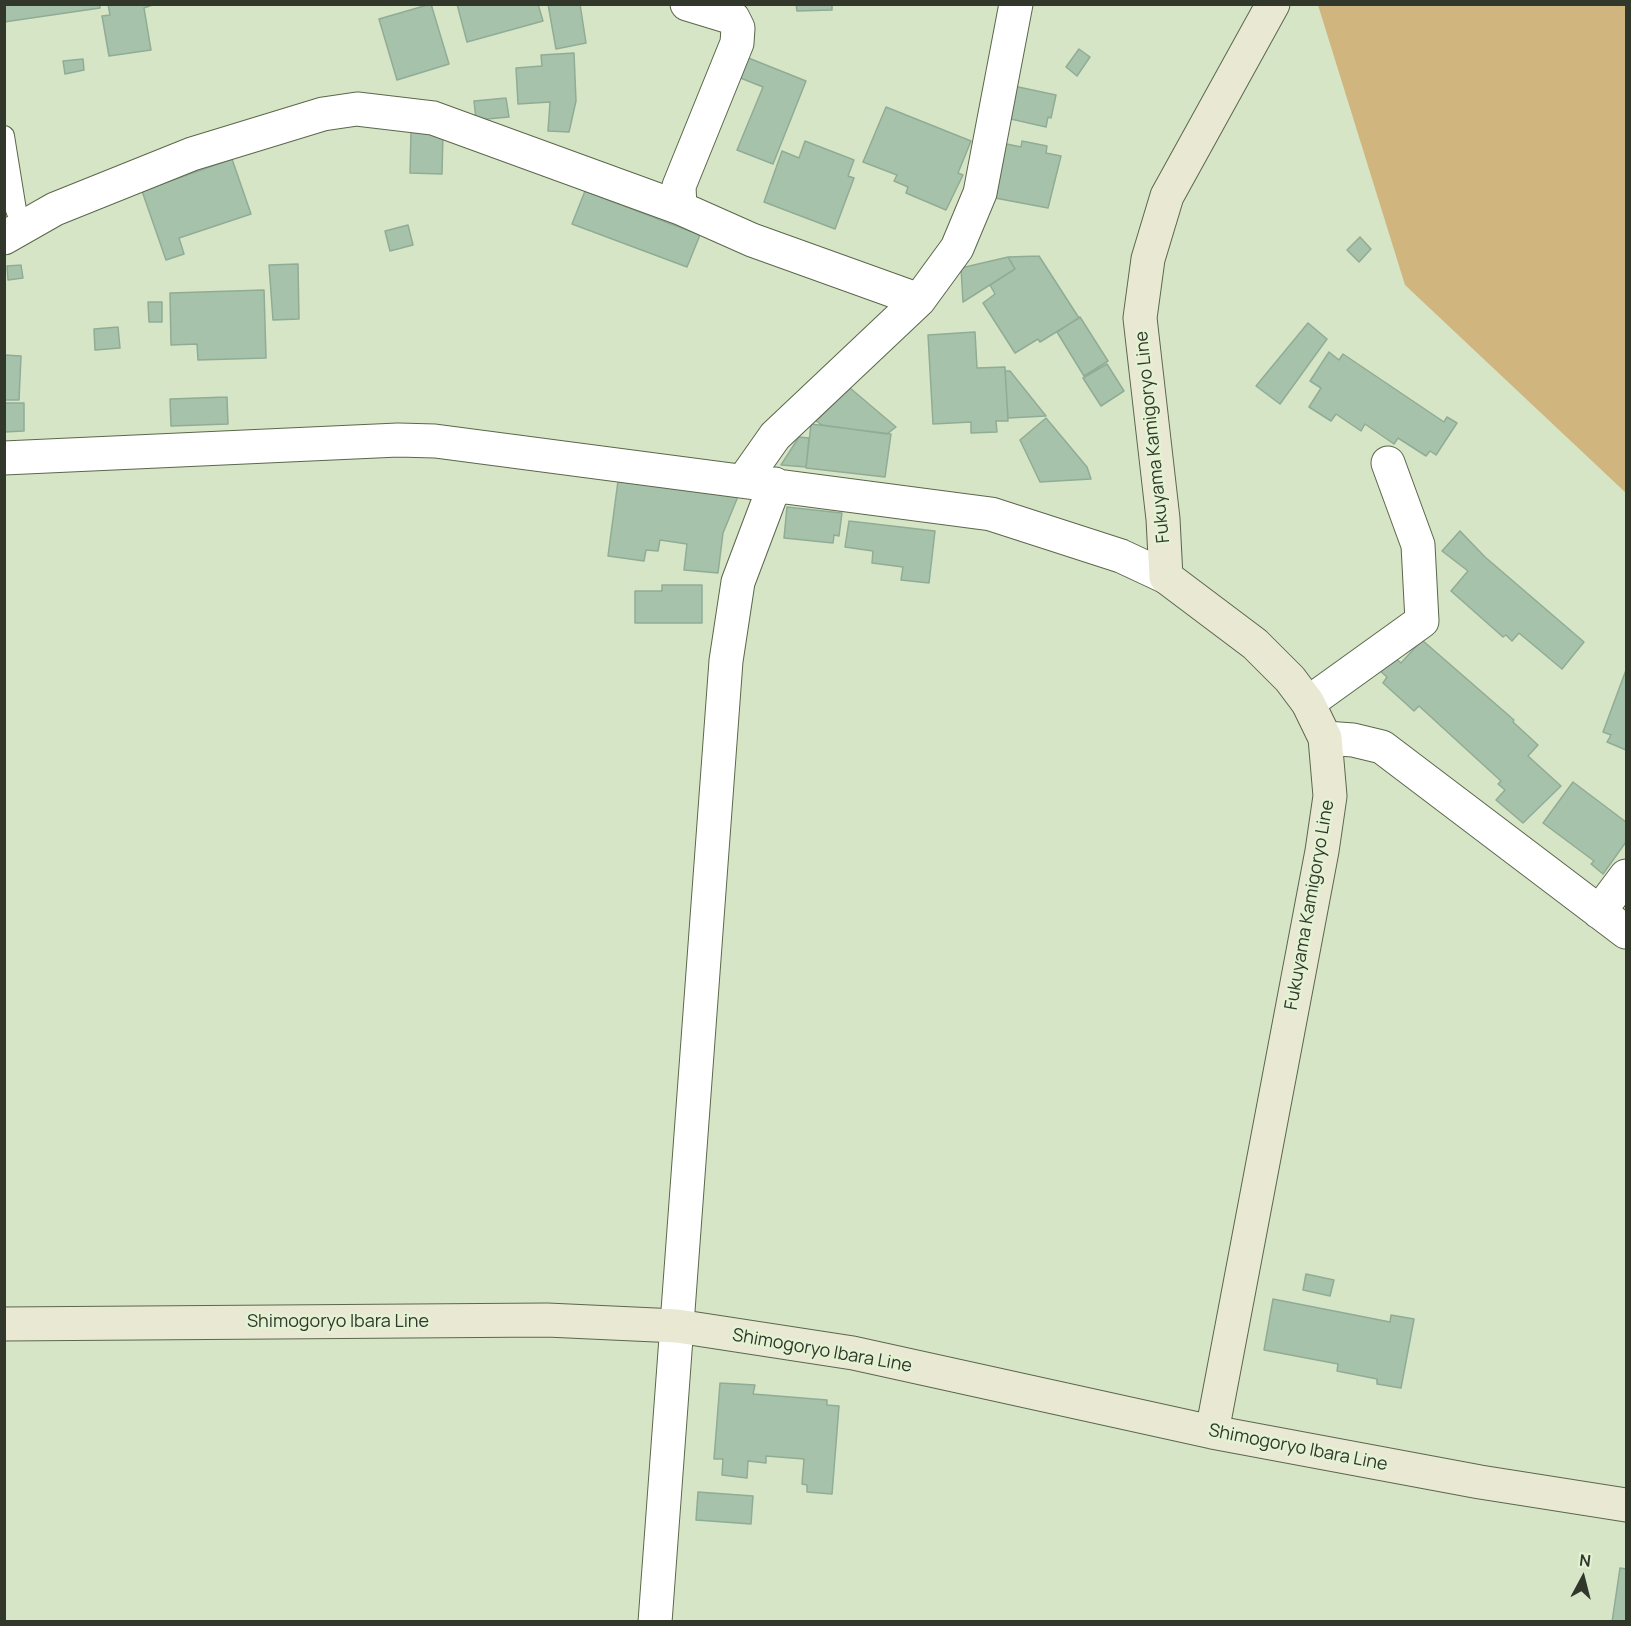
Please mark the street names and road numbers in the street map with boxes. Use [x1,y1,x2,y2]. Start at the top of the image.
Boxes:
street label: Fukuyama Kamigoryo Line [1131,330,1175,544]
street label: Fukuyama Kamigoryo Line [1281,798,1339,1012]
street label: Shimogoryo Ibara Line [247,1311,429,1333]
street label: Shimogoryo Ibara Line [730,1325,914,1377]
street label: Shimogoryo Ibara Line [1207,1420,1389,1476]

